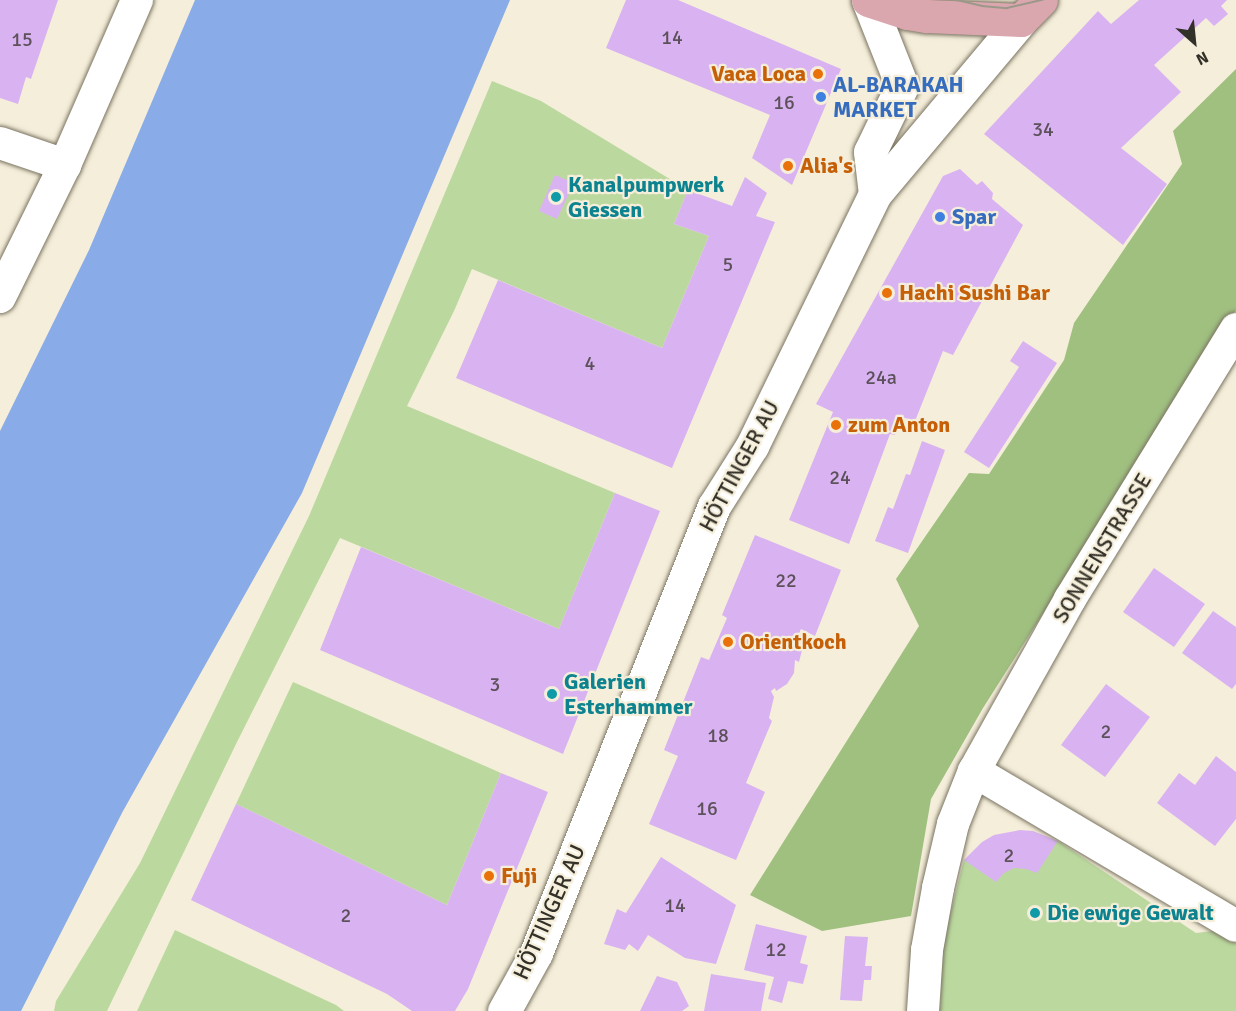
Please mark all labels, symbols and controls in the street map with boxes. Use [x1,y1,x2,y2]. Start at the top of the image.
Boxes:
north arrow [1164,12,1224,72]
house number: 14 [661,25,683,49]
house number: 15 [11,27,33,51]
text: N [1193,47,1212,69]
place label: Vaca Loca [711,61,806,87]
marker: Vaca Loca [811,67,825,81]
place label: AL-BARAKAH MARKET [833,71,964,122]
house number: 16 [773,90,795,114]
marker: AL-BARAKAH MARKET [814,90,828,104]
house number: 34 [1032,117,1054,141]
place label: Alia's [800,153,853,179]
marker: Alia's [781,159,795,173]
place label: Kanalpumpwerk Giessen [568,171,724,222]
marker: Kanalpumpwerk Giessen [549,190,563,204]
place label: Spar [952,204,996,230]
marker: Spar [933,210,947,224]
house number: 5 [723,252,733,276]
place label: Hachi Sushi Bar [899,280,1050,306]
marker: Hachi Sushi Bar [880,286,894,300]
house number: 4 [585,351,595,375]
house number: 24a [865,365,897,389]
street label: HÖTTINGER AU [693,396,785,536]
place label: zum Anton [848,412,950,438]
marker: zum Anton [829,418,843,432]
house number: 24 [829,465,851,489]
street label: SONNENSTRASSE [1047,468,1157,628]
house number: 22 [775,568,797,592]
place label: Orientkoch [740,629,847,655]
marker: Orientkoch [721,635,735,649]
place label: Galerien Esterhammer [564,668,693,720]
house number: 3 [490,672,500,696]
marker: Galerien Esterhammer [545,687,559,701]
house number: 2 [1101,719,1111,743]
house number: 18 [707,723,729,747]
house number: 16 [696,796,718,820]
street label: HÖTTINGER AU [507,840,591,984]
house number: 2 [1004,843,1014,867]
place label: Fuji [501,863,537,889]
marker: Fuji [482,869,496,883]
house number: 14 [664,893,686,917]
place label: Die ewige Gewalt [1047,900,1214,926]
house number: 2 [341,903,351,927]
marker: Die ewige Gewalt [1028,906,1042,920]
house number: 12 [765,937,787,961]

